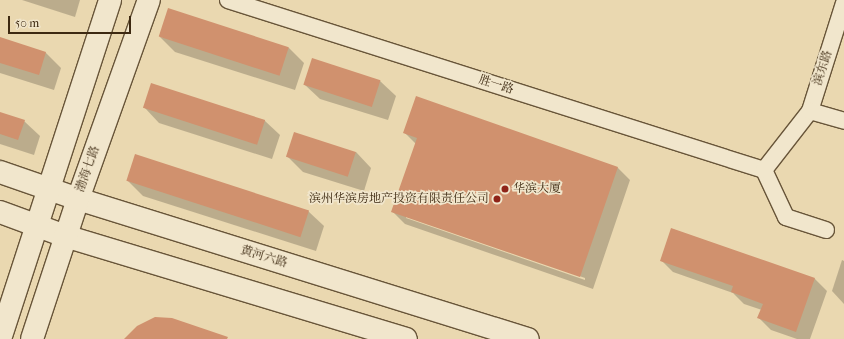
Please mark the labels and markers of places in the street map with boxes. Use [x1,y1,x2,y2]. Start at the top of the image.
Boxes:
place label: 华滨大厦 [513,182,561,196]
marker: 华滨大厦 [500,184,510,194]
place label: 滨州华滨房地产投资有限责任公司 [309,192,489,206]
marker: 滨州华滨房地产投资有限责任公司 [492,194,502,204]

